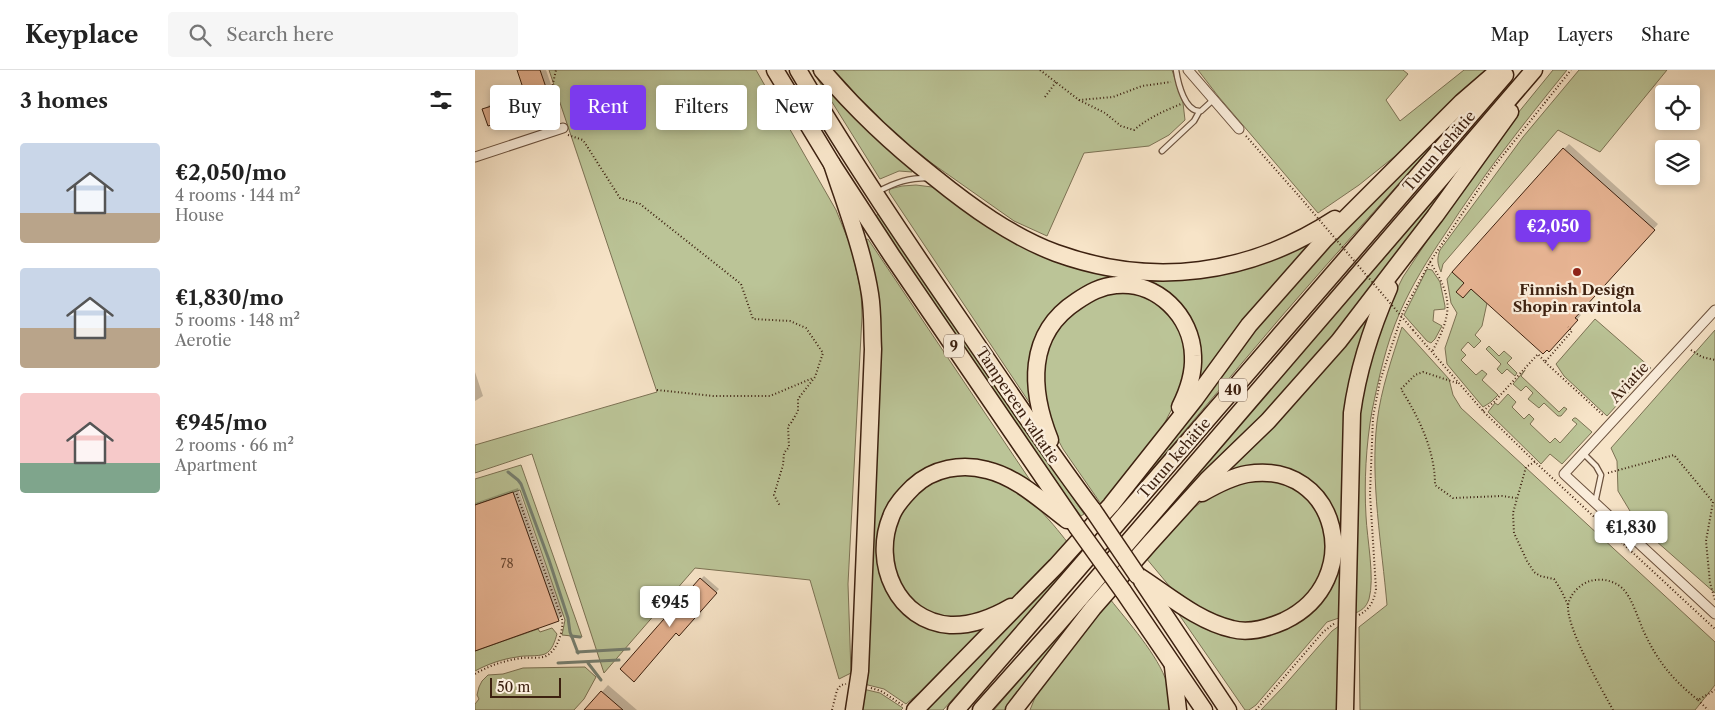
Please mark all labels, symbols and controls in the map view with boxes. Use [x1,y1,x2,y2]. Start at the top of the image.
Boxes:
search box [168,12,518,57]
text: Keyplace [25,20,138,49]
icon: search [186,21,214,49]
text: Search here [226,23,334,46]
text: Map [1491,24,1529,46]
text: Layers [1557,24,1613,46]
text: Share [1641,24,1690,46]
chip: Buy [490,85,560,130]
chip: Rent [570,85,646,130]
chip: Filters [656,85,747,130]
chip: New [757,85,832,130]
map controls [1655,85,1700,185]
button: locate [1655,85,1700,130]
icon: filters [427,86,455,114]
text: 3 homes [20,88,108,113]
street label: Turun kehätie [1399,107,1479,195]
button: layers [1655,140,1700,185]
text: €2,050/mo [175,160,286,185]
icon: home [60,163,120,223]
text: 4 rooms · 144 m² [175,185,300,205]
text: House [175,205,224,225]
pin: €2,050 [1512,210,1594,252]
text: €2,050 [1526,216,1580,236]
marker: Finnish Design Shopin ravintola [1571,266,1583,278]
place label: Finnish Design Shopin ravintola [1513,280,1642,316]
text: €1,830/mo [175,285,284,310]
icon: home [60,288,120,348]
text: 5 rooms · 148 m² [175,310,300,330]
text: Aerotie [175,330,231,350]
road number: 9 [944,334,964,358]
street label: Tampereen valtatie [972,343,1064,467]
street label: Aviatie [1605,358,1653,407]
road number: 40 [1219,378,1247,402]
text: €945/mo [175,410,267,435]
icon: home [60,413,120,473]
street label: Turun kehätie [1134,414,1214,502]
text: 2 rooms · 66 m² [175,435,294,455]
text: Apartment [175,455,257,475]
pin: €1,830 [1590,510,1672,553]
text: €1,830 [1606,517,1656,537]
house number: 78 [500,556,514,571]
pin: €945 [640,586,700,628]
text: €945 [651,592,689,612]
scale bar [490,675,561,698]
text: 50 m [497,678,530,696]

